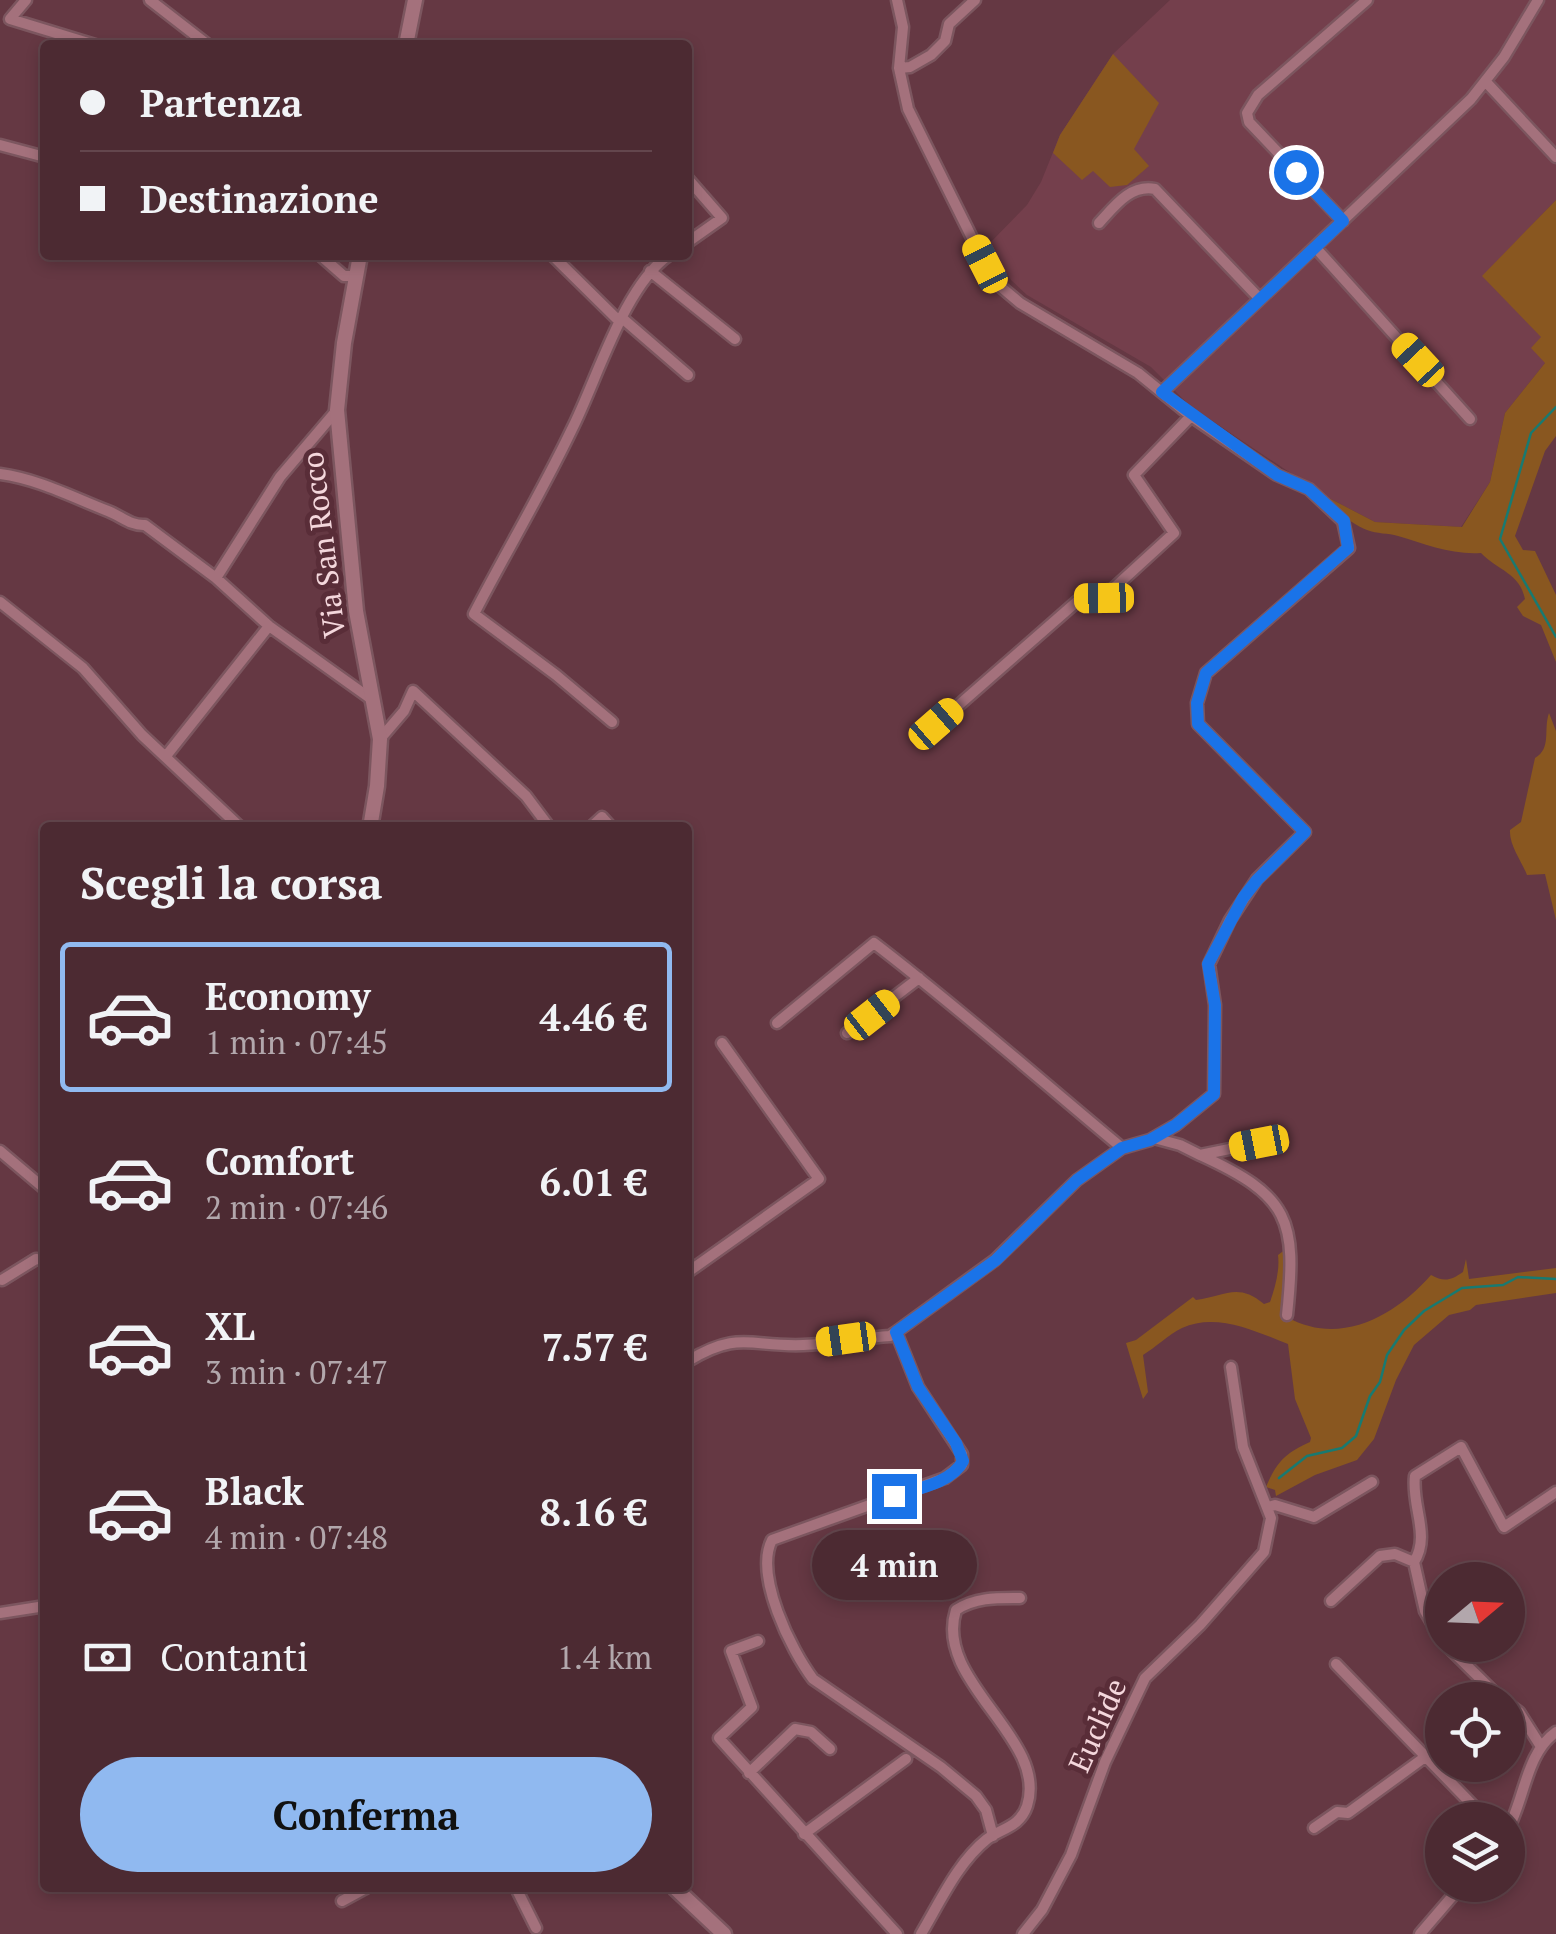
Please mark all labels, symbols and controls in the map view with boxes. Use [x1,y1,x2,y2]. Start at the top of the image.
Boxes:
text: Partenza [140,78,302,128]
route start [1274,150,1319,195]
text: Destinazione [140,174,379,224]
car [958,230,1012,298]
car [1387,328,1449,392]
street label: Via San Rocco [292,450,354,640]
car [1074,582,1134,614]
car [904,693,968,755]
text: Scegli la corsa [80,852,383,912]
text: Economy [205,971,371,1021]
icon: car [85,972,175,1062]
car [839,985,905,1045]
text: 4.46 € [540,992,647,1042]
text: 1 min · 07:45 [205,1021,388,1063]
car [1227,1123,1291,1163]
text: Comfort [205,1136,354,1186]
icon: car [85,1137,175,1227]
text: 6.01 € [540,1157,647,1207]
text: 2 min · 07:46 [205,1186,388,1228]
text: XL [205,1301,255,1351]
icon: car [85,1302,175,1392]
car [814,1320,878,1358]
text: 7.57 € [542,1322,647,1372]
text: 3 min · 07:47 [205,1351,388,1393]
text: Black [205,1466,304,1516]
icon: car [85,1467,175,1557]
route end [872,1474,917,1519]
text: 8.16 € [540,1487,647,1537]
text: 4 min · 07:48 [205,1516,388,1558]
callout: 4 min [812,1531,976,1601]
text: 4 min [851,1544,938,1586]
north arrow [1425,1562,1525,1662]
map controls [1425,1562,1525,1902]
icon: cash [80,1630,135,1685]
text: Contanti [160,1632,309,1682]
text: 1.4 km [557,1636,652,1678]
street label: Euclide [1059,1672,1135,1778]
button: locate [1425,1682,1525,1782]
button: Conferma [80,1757,652,1872]
button: layers [1425,1802,1525,1902]

